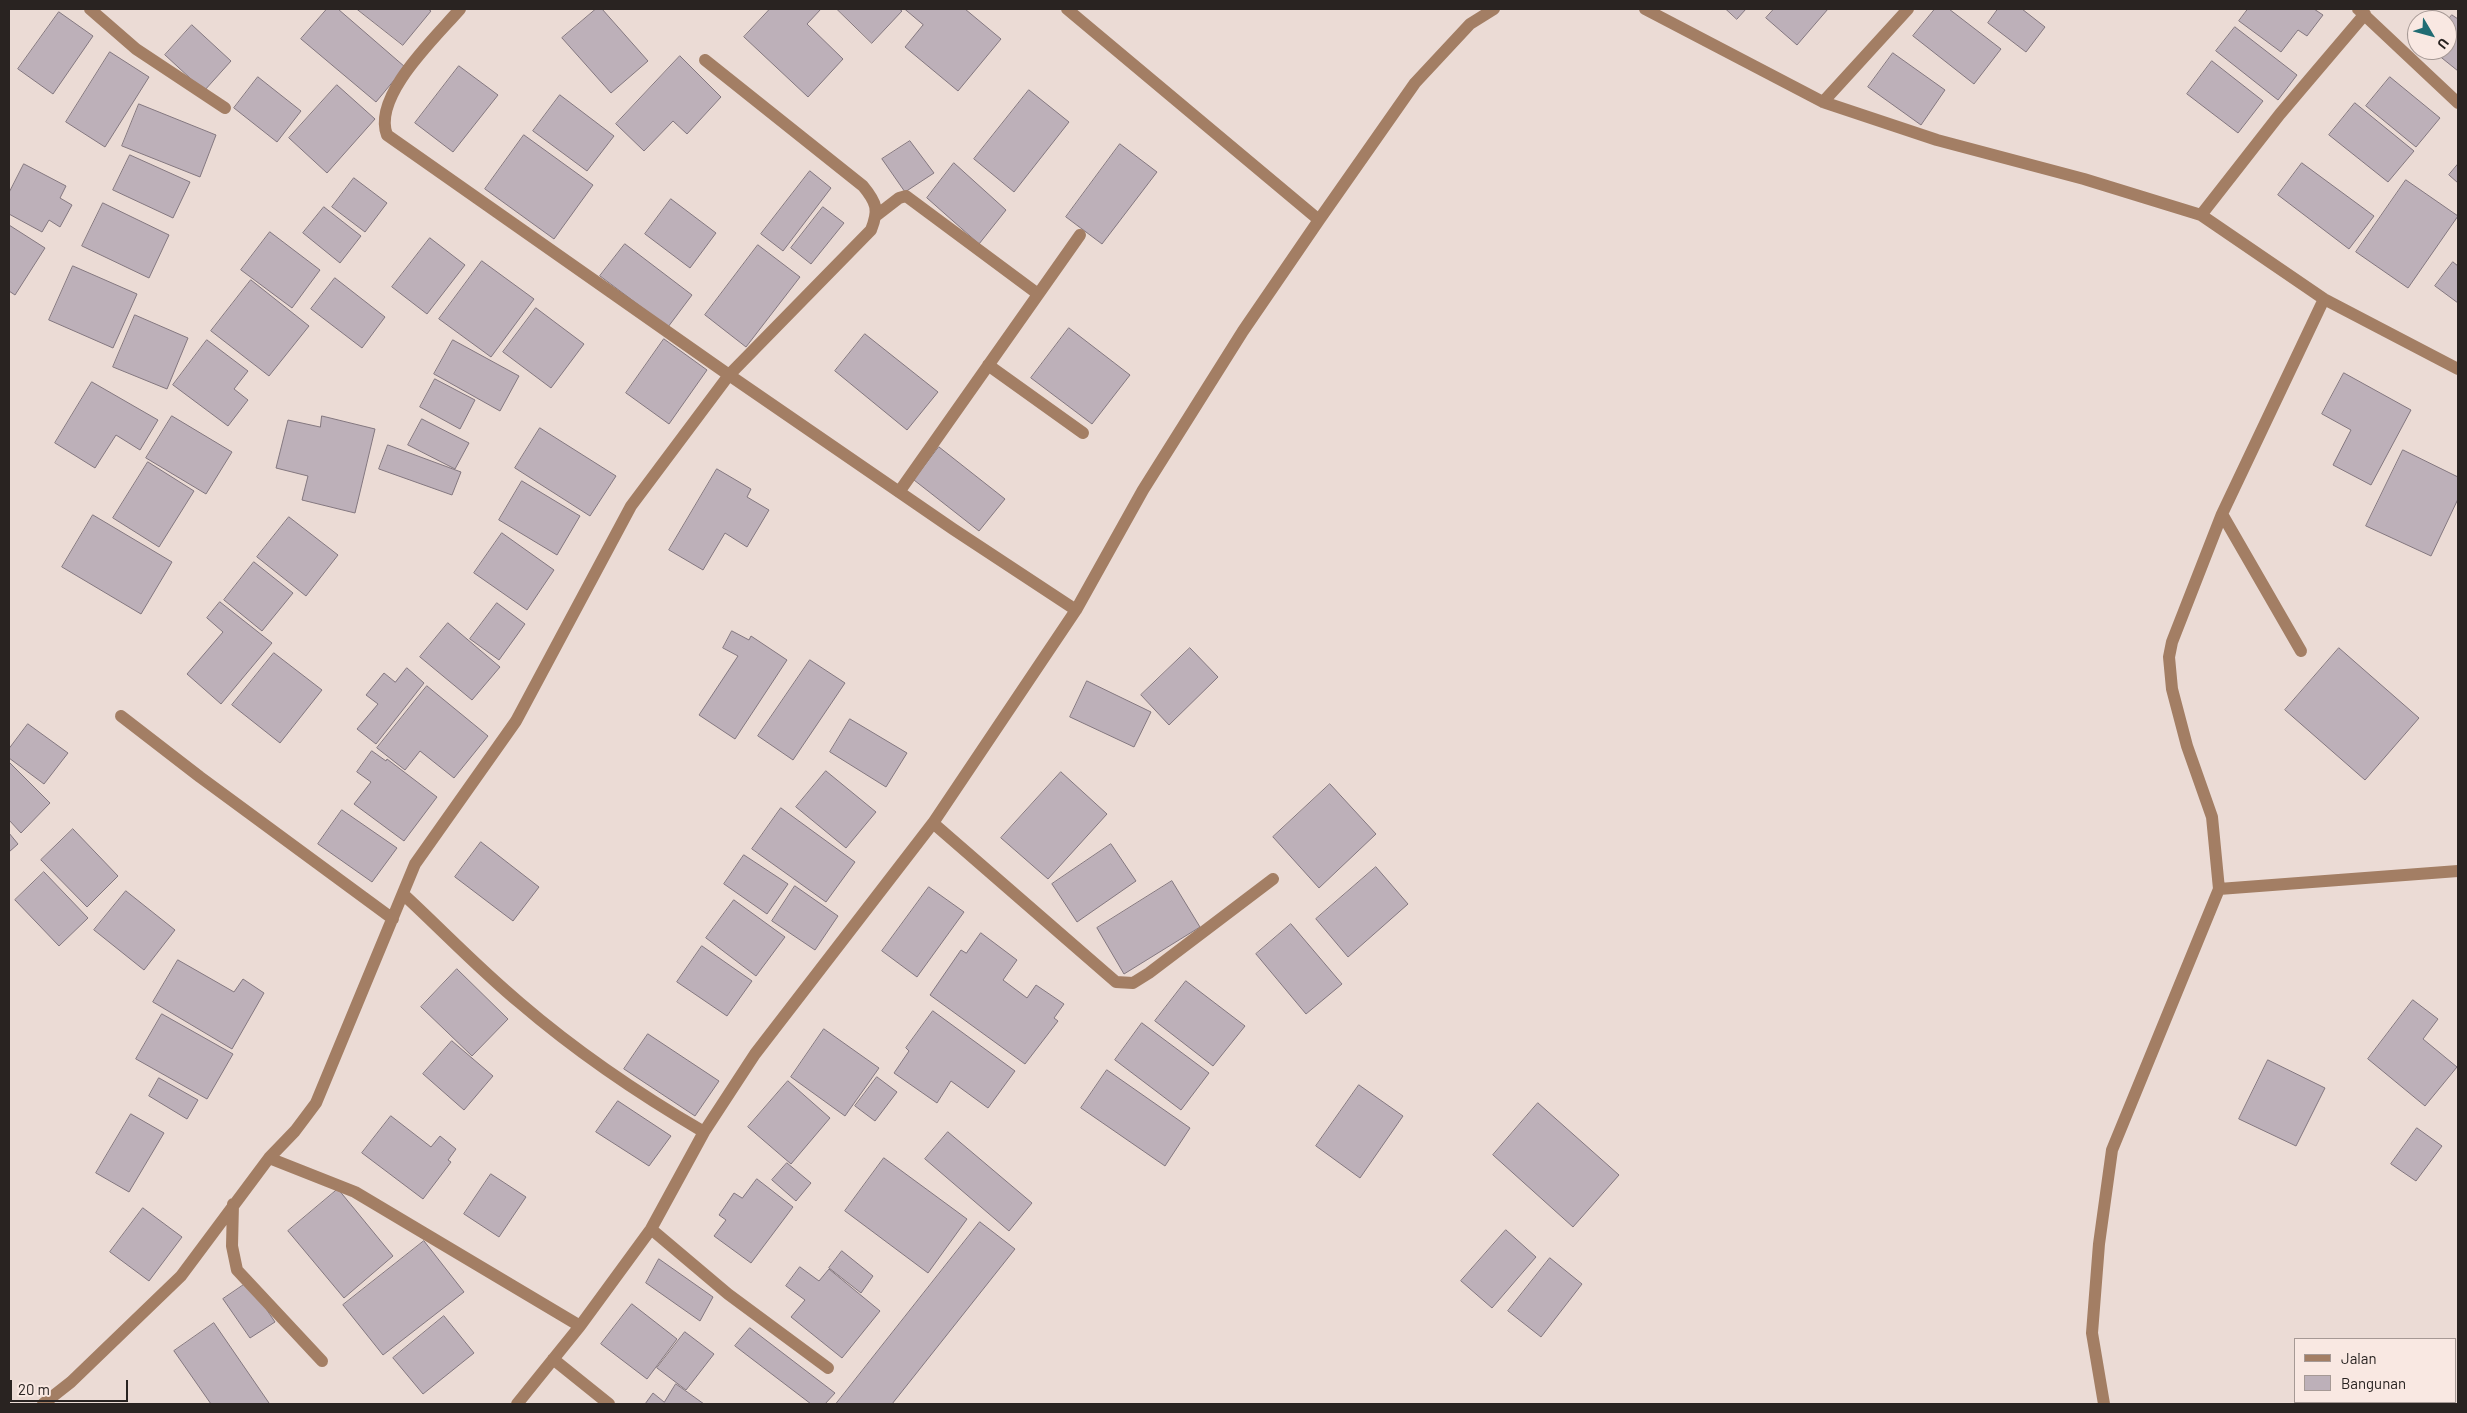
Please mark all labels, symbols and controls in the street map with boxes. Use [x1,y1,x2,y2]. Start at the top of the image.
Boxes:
north arrow [2407,10,2457,60]
text: U [2434,35,2453,52]
legend [2294,1338,2457,1403]
text: Jalan [2341,1349,2377,1367]
scale bar [12,1370,130,1402]
text: Bangunan [2341,1374,2406,1392]
text: 20 m [18,1380,50,1398]

